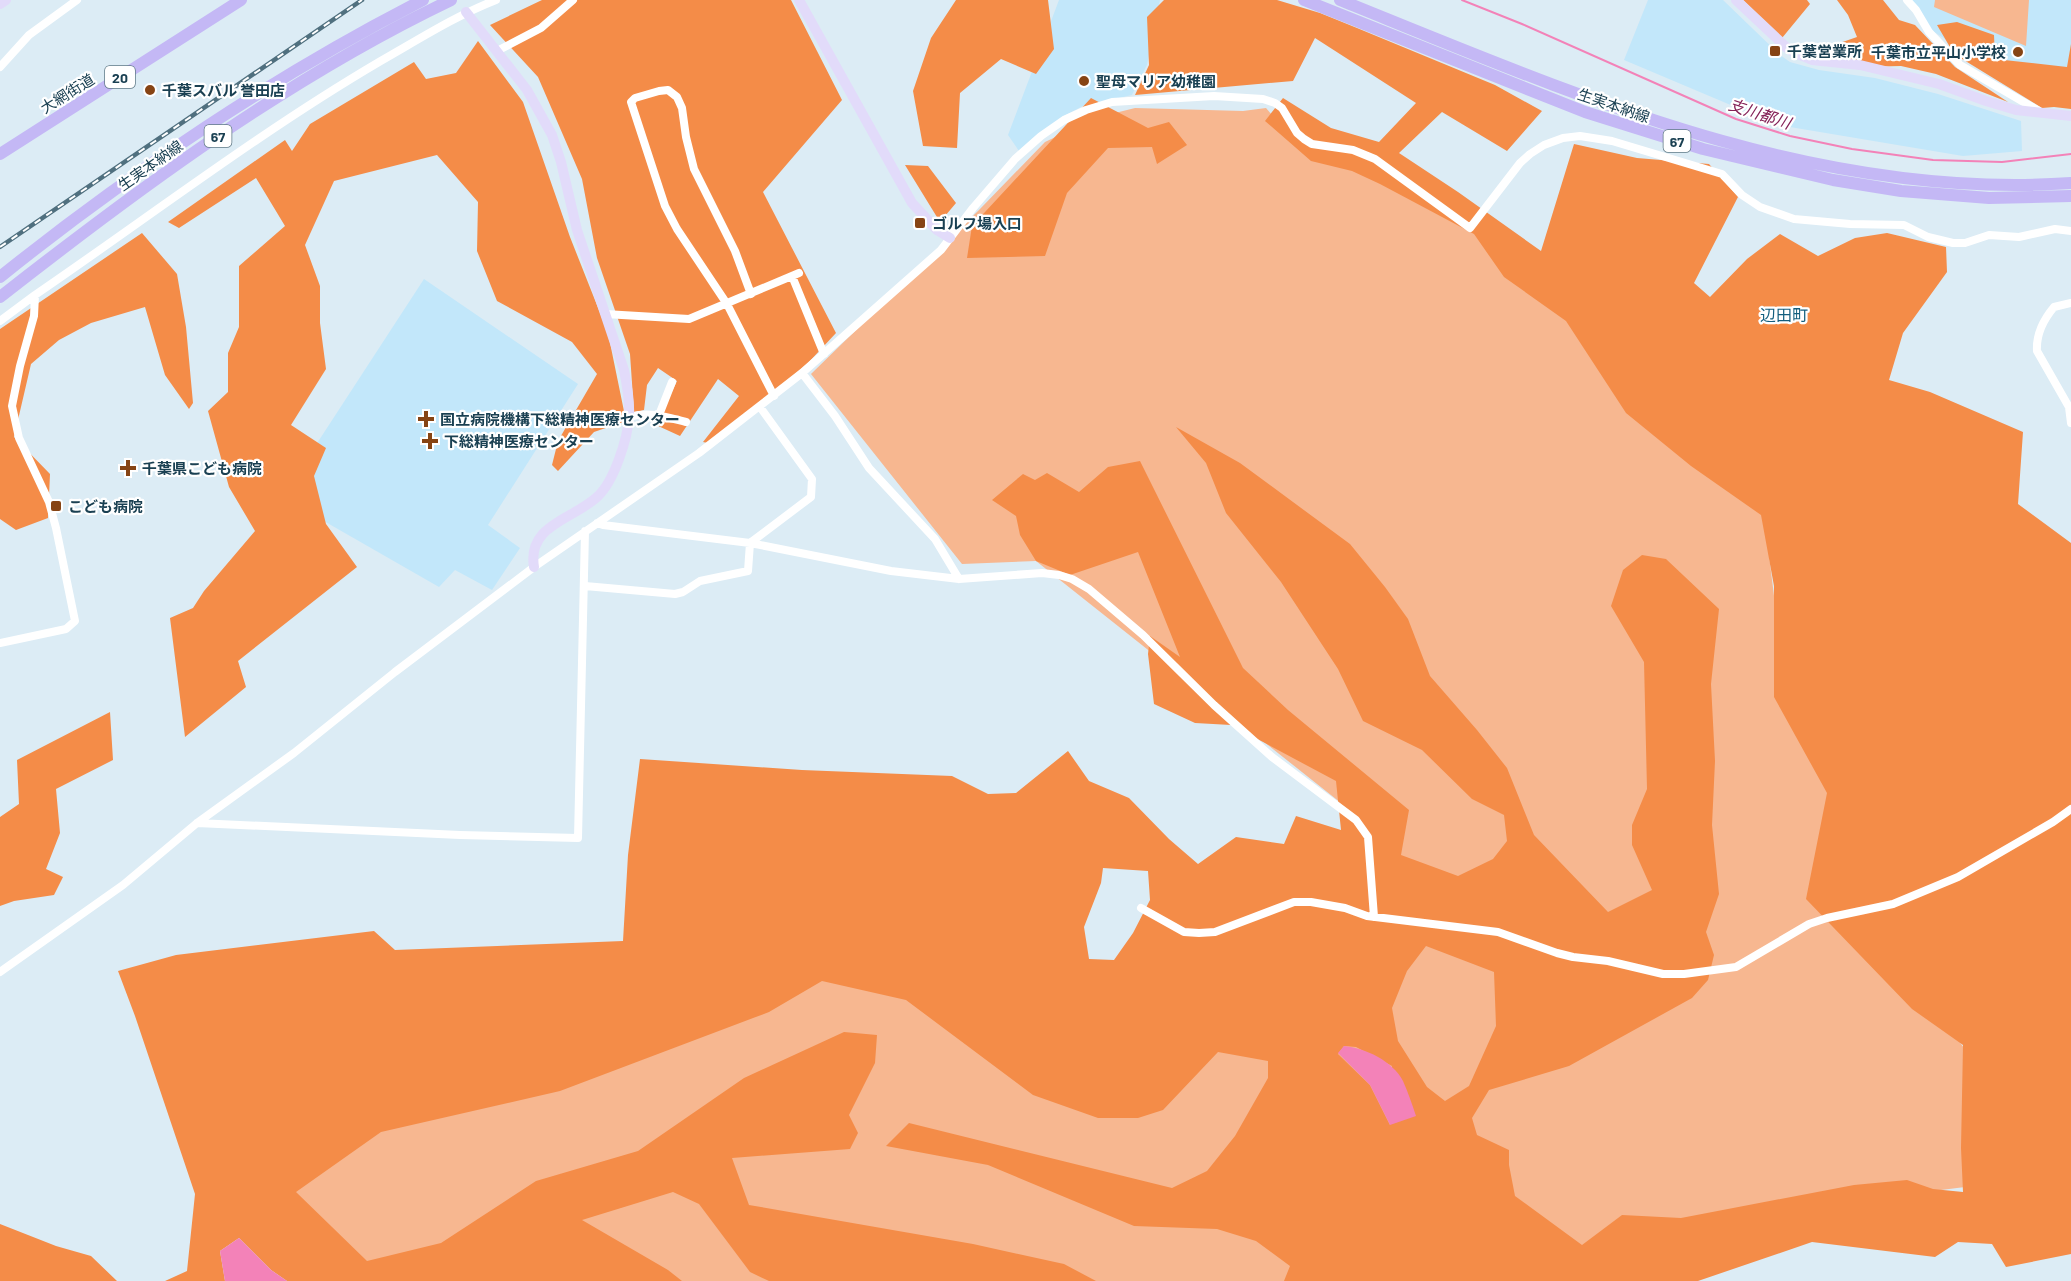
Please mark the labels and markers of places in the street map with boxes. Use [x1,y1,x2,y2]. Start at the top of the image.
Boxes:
place label: 千葉営業所 [1787,42,1862,60]
place label: 千葉市立平山小学校 [1871,43,2006,61]
marker: 千葉営業所 [1768,44,1782,58]
marker: 千葉市立平山小学校 [2011,45,2025,59]
place label: 聖母マリア幼稚園 [1096,72,1216,90]
marker: 聖母マリア幼稚園 [1077,74,1091,88]
place label: 千葉スバル 誉田店 [162,81,285,99]
marker: 千葉スバル 誉田店 [143,83,157,97]
place label: ゴルフ場入口 [932,214,1022,232]
marker: ゴルフ場入口 [913,216,927,230]
marker: 国立病院機構下総精神医療センター [417,410,435,428]
place label: 国立病院機構下総精神医療センター [440,410,680,428]
marker: 下総精神医療センター [421,432,439,450]
place label: 下総精神医療センター [444,432,594,450]
marker: 千葉県こども病院 [119,459,137,477]
place label: 千葉県こども病院 [142,459,262,477]
place label: こども病院 [68,497,143,515]
marker: こども病院 [49,499,63,513]

